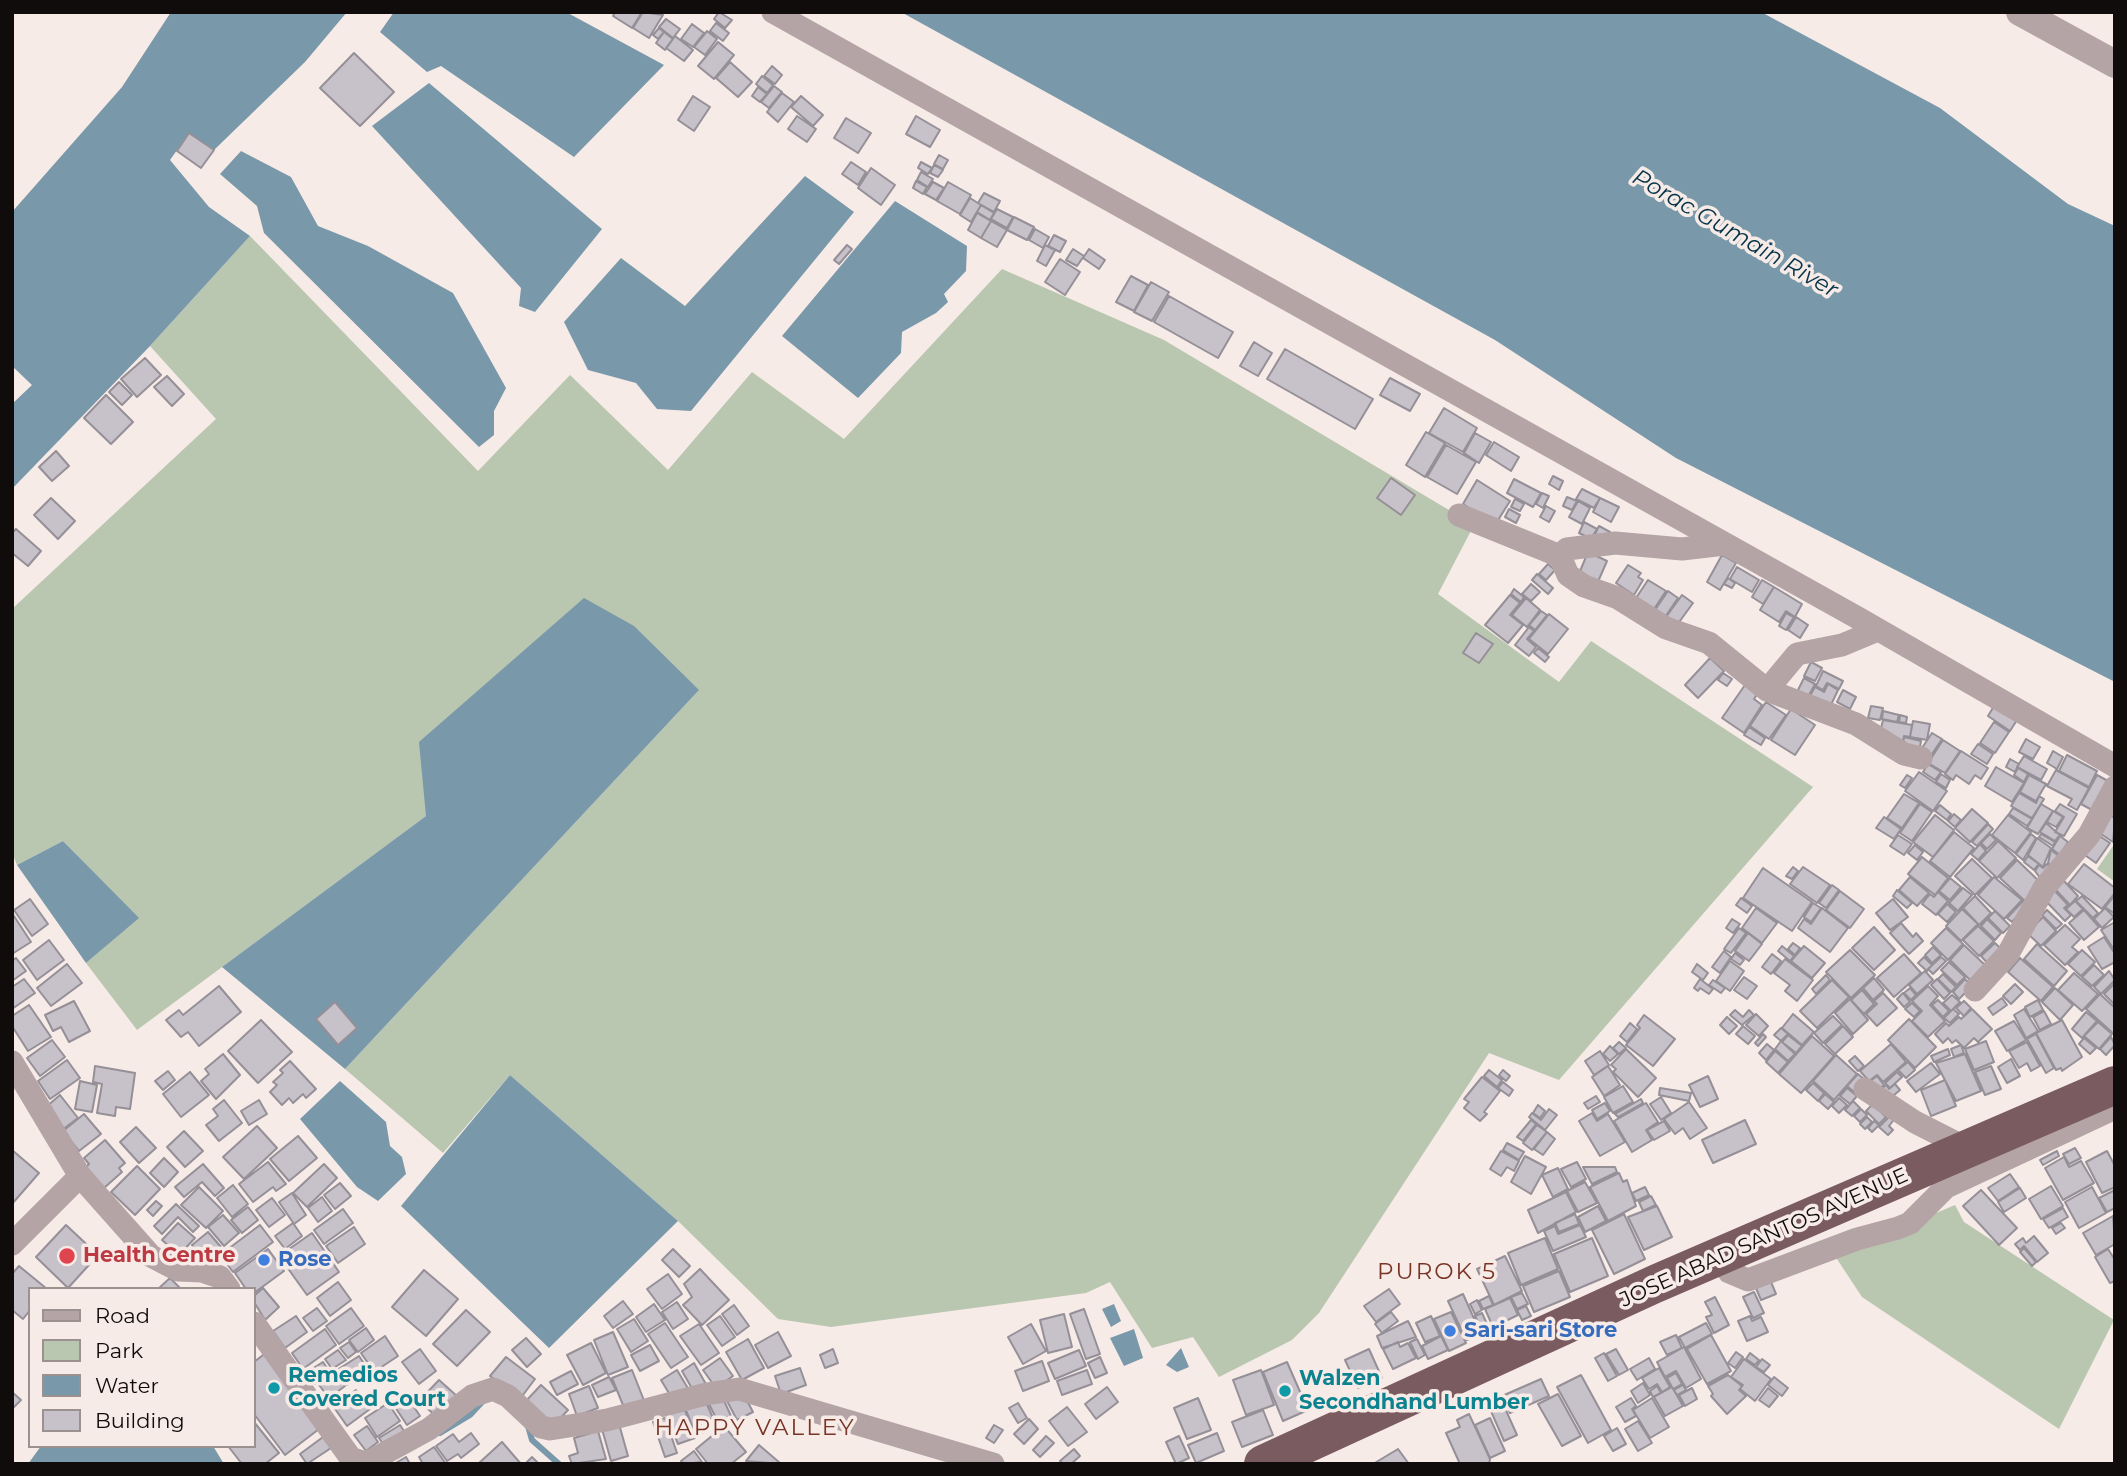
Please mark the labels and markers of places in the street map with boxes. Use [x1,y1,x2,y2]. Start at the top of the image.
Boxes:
place label: Health Centre [83,1243,236,1269]
marker: Health Centre [57,1246,77,1266]
place label: Rose [278,1247,332,1273]
marker: Rose [256,1252,272,1268]
place label: Sari-sari Store [1464,1318,1617,1344]
marker: Sari-sari Store [1442,1323,1458,1339]
place label: Remedios Covered Court [288,1363,446,1413]
place label: Walzen Secondhand Lumber [1299,1366,1529,1416]
marker: Remedios Covered Court [266,1380,282,1396]
marker: Walzen Secondhand Lumber [1277,1383,1293,1399]

